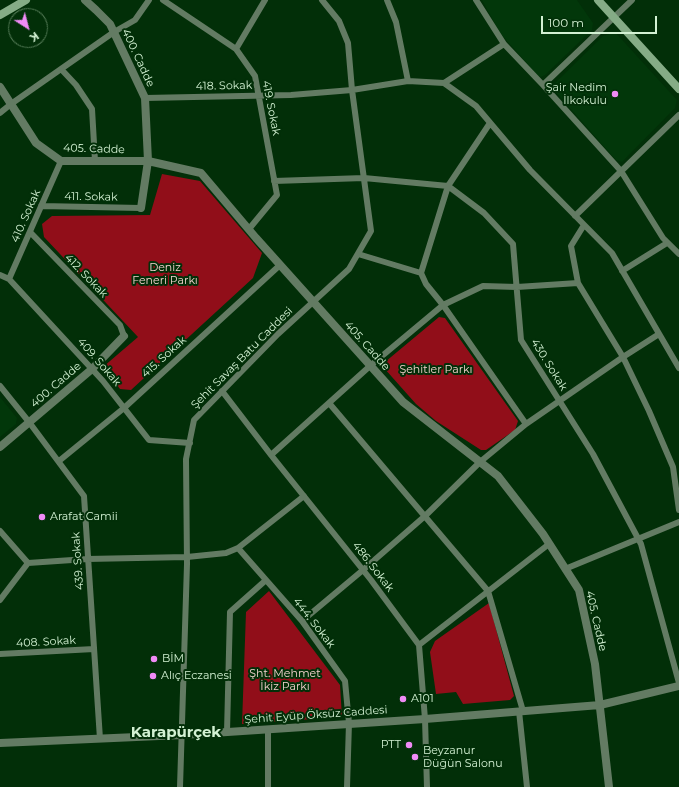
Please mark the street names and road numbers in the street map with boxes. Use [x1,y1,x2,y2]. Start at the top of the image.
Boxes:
street label: 400. Cadde [119,27,157,89]
street label: 418. Sokak [196,79,252,93]
street label: 419. Sokak [259,79,283,137]
street label: 405. Cadde [63,141,125,157]
street label: 410. Sokak [8,187,44,245]
street label: 411. Sokak [64,190,118,204]
street label: 412. Sokak [62,251,110,301]
street label: Şehit Savaş Batu Caddesi [188,304,296,412]
street label: 405. Cadde [341,319,393,373]
street label: 415. Sokak [139,333,189,381]
street label: 409. Sokak [74,335,124,389]
street label: 430. Sokak [528,337,570,393]
street label: 400. Cadde [28,359,84,411]
street label: 439. Sokak [69,531,87,591]
street label: 486. Sokak [349,539,397,595]
street label: 405. Cadde [583,589,609,653]
street label: 444. Sokak [290,595,338,651]
street label: 408. Sokak [16,634,76,650]
street label: Şehit Eyüp Öksüz Caddesi [244,703,388,727]

